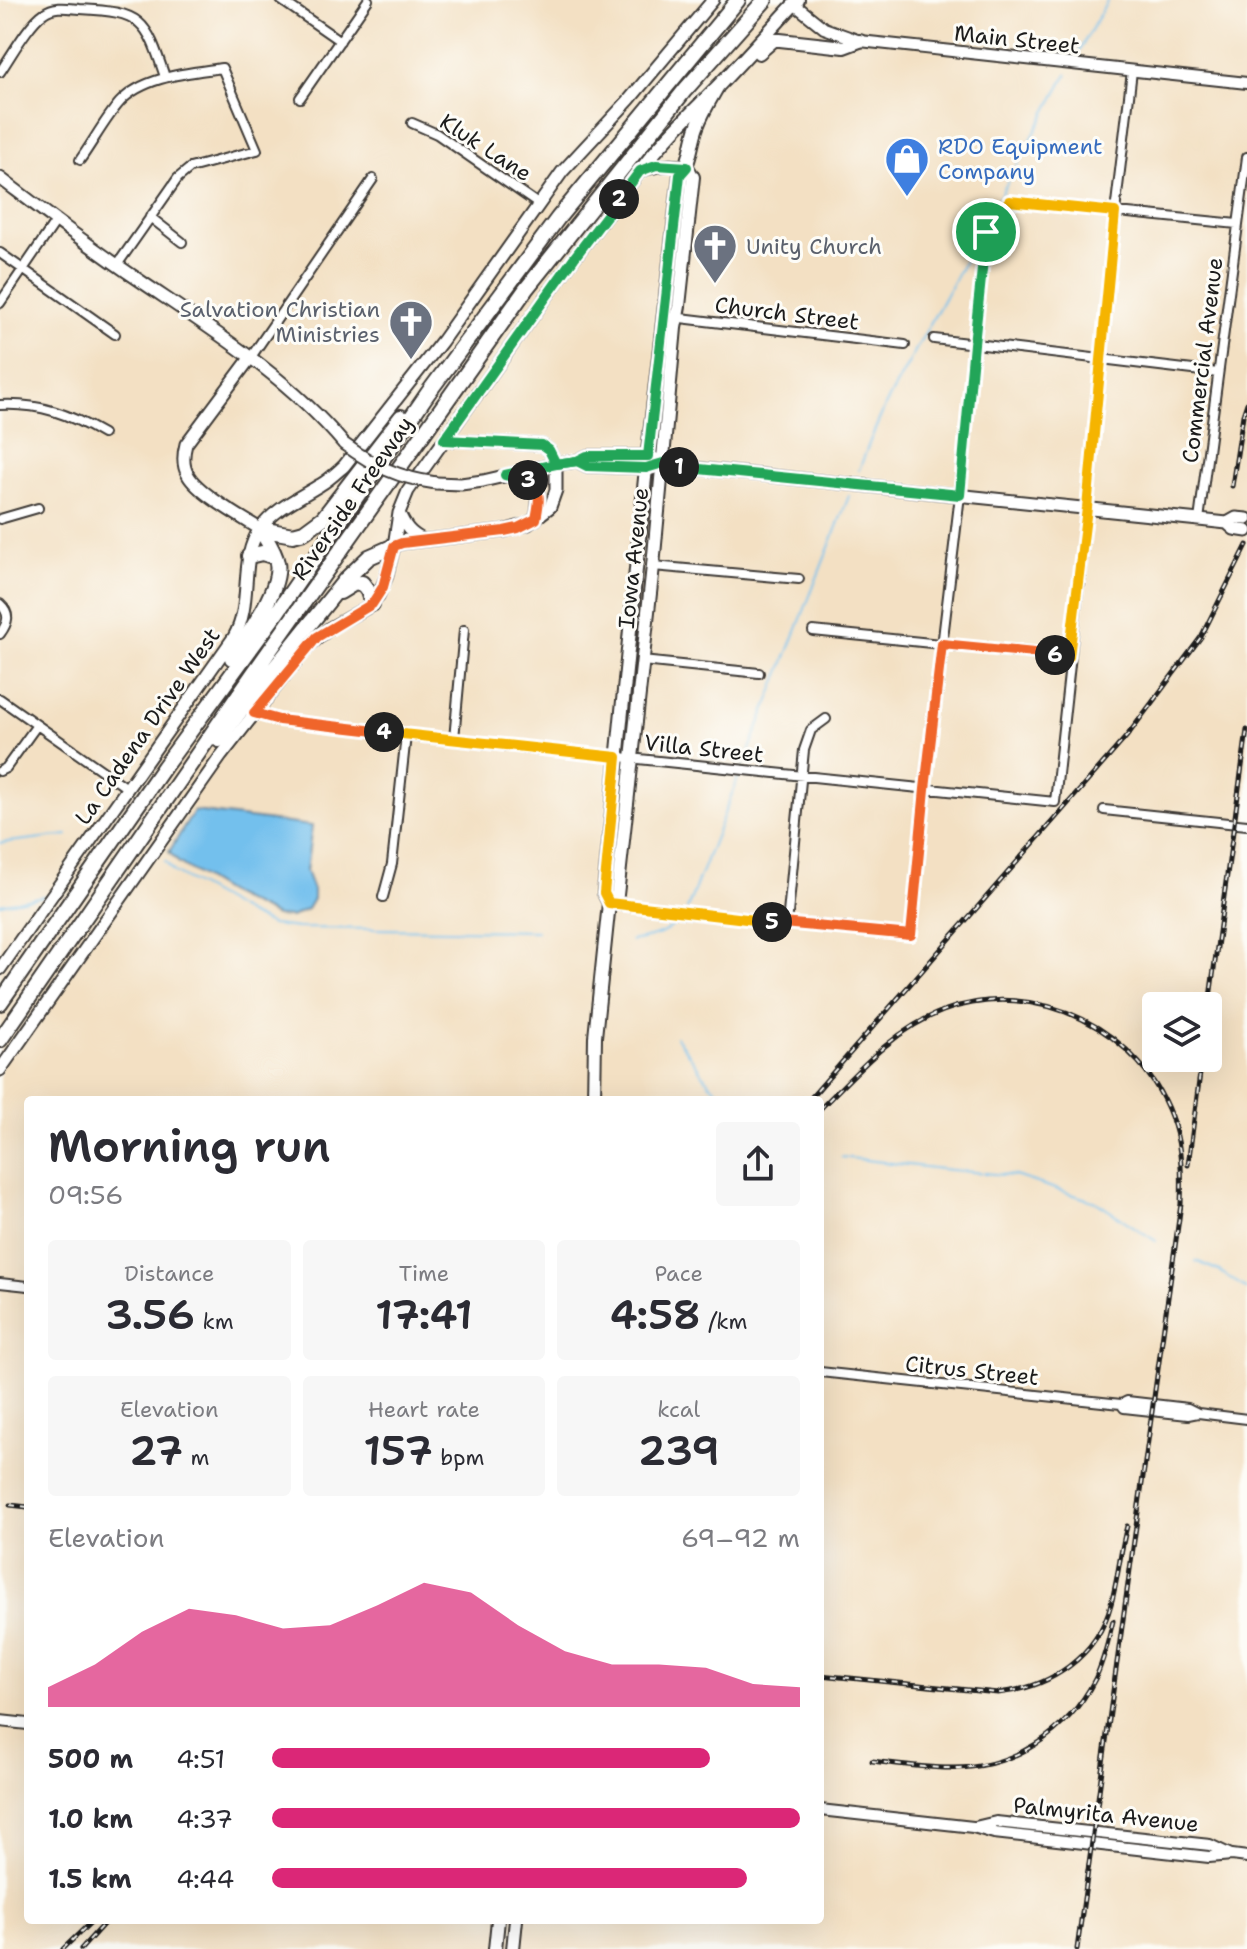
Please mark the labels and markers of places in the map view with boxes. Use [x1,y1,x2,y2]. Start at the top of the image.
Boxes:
place label: RDO Equipment Company [938,132,1103,186]
shop icon: RDO Equipment Company [883,135,931,198]
pin: 2 [599,179,639,219]
pin [952,198,1020,266]
church icon: Unity Church [691,222,739,285]
place label: Unity Church [746,232,882,261]
place label: Salvation Christian Ministries [180,295,380,349]
church icon: Salvation Christian Ministries [387,298,435,361]
pin: 1 [659,447,699,487]
pin: 3 [508,460,548,500]
pin: 6 [1035,635,1075,675]
pin: 4 [364,712,404,752]
pin: 5 [752,902,792,942]

